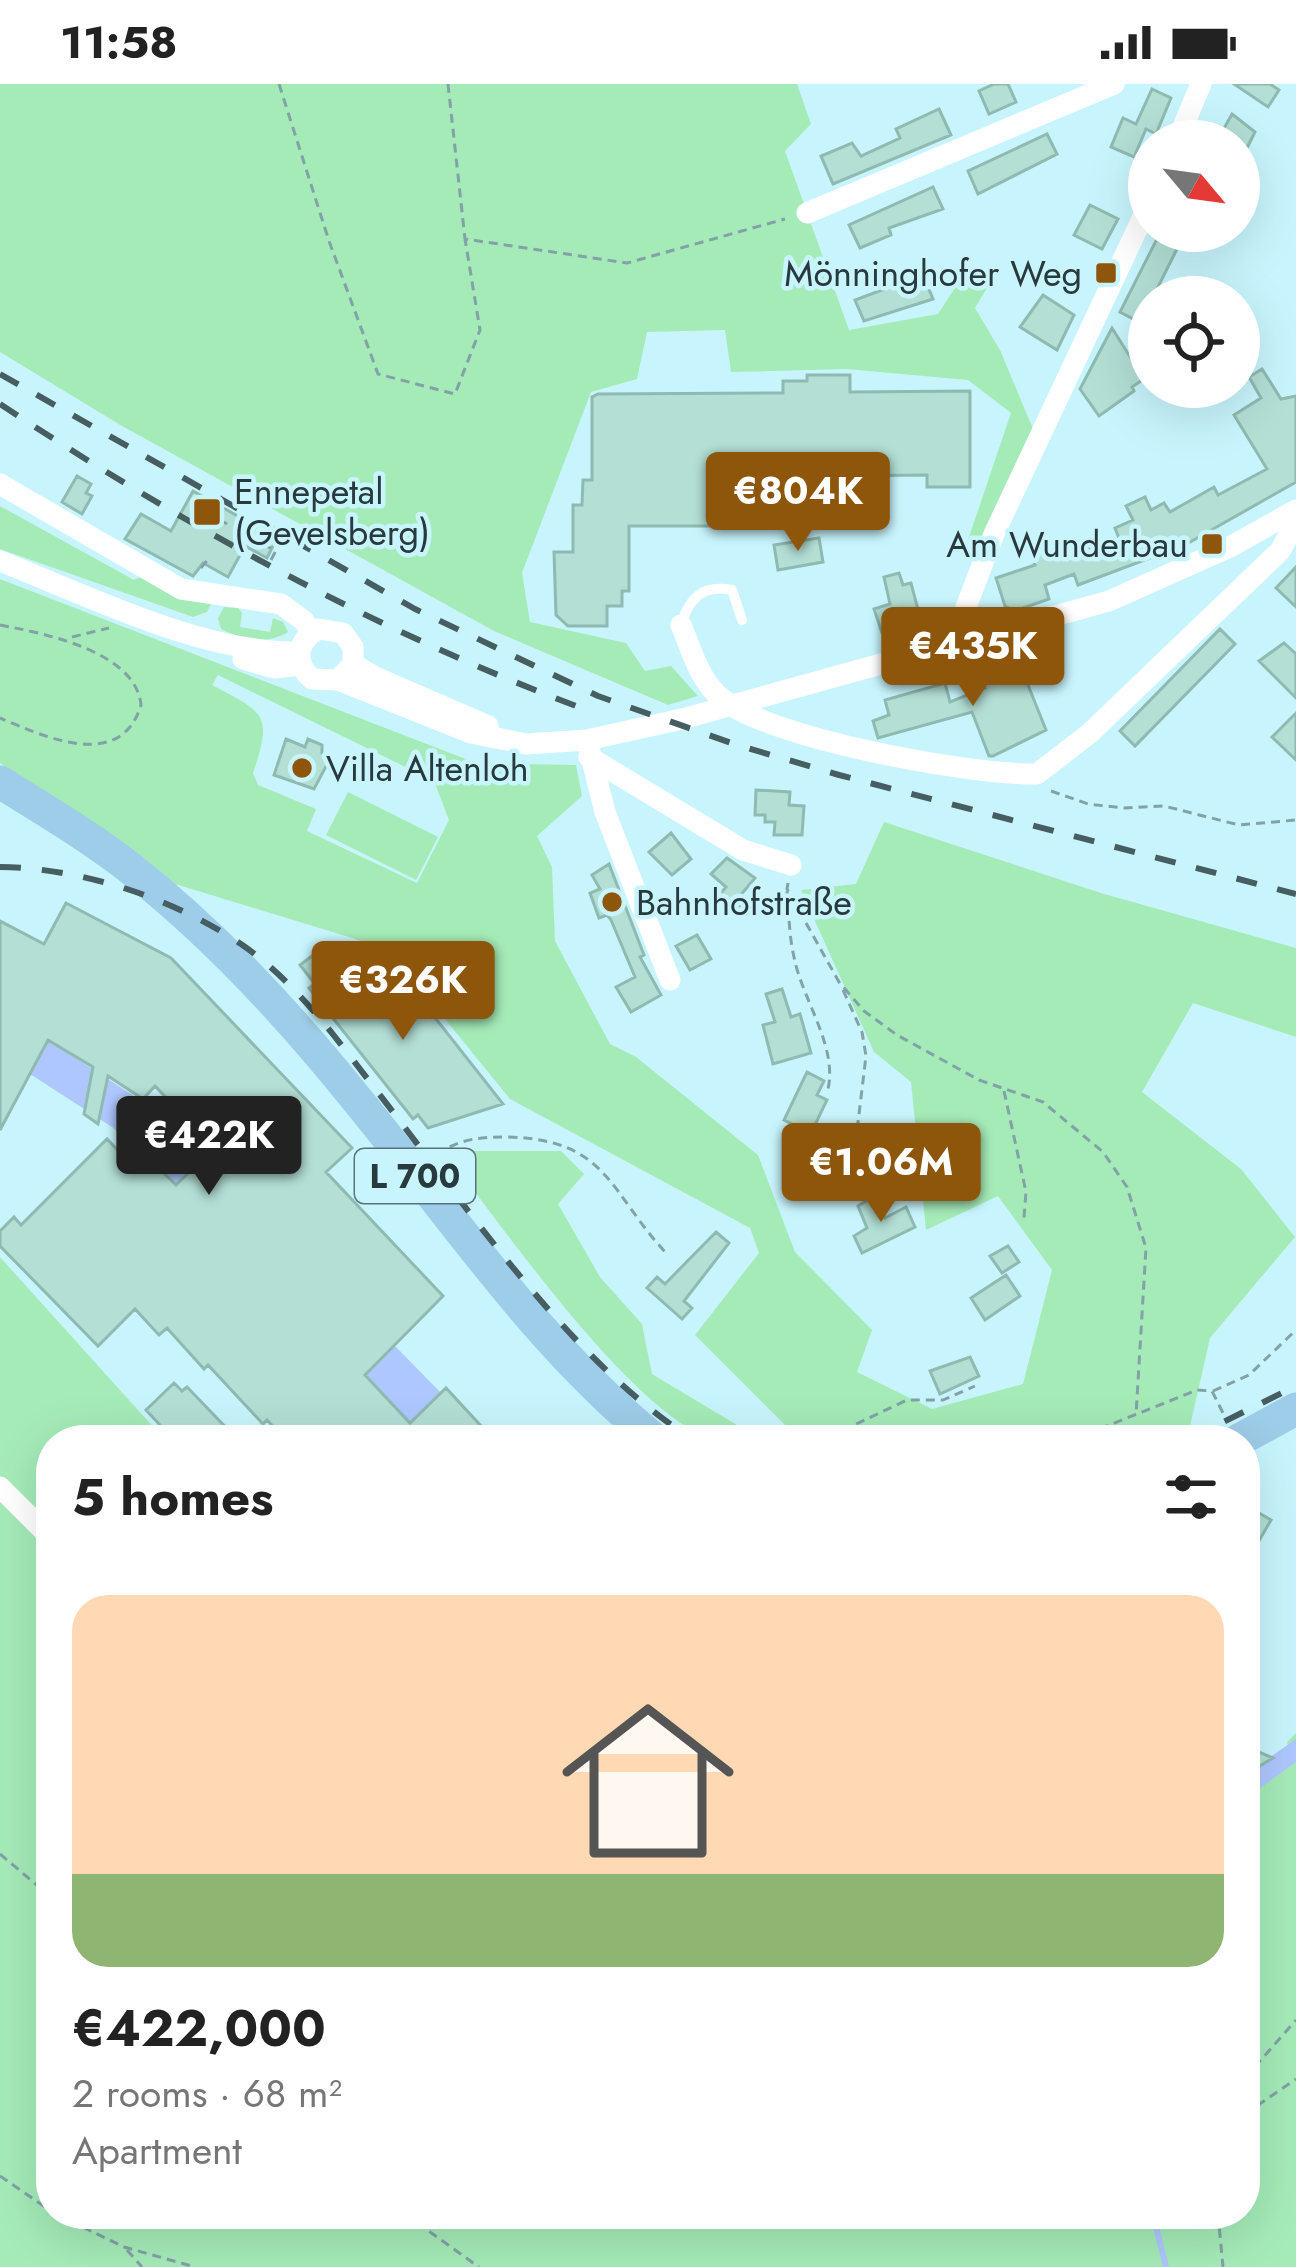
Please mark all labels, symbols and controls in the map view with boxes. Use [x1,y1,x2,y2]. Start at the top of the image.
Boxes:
text: 11:58 [60,10,178,75]
north arrow [1128,120,1260,252]
map controls [1128,120,1260,408]
place label: Mönninghofer Weg [784,247,1082,299]
marker: Mönninghofer Weg [1093,260,1119,286]
button: locate [1128,276,1260,408]
pin: €804K [714,452,882,554]
text: €804K [733,462,863,519]
place label: Ennepetal (Gevelsberg) [234,465,430,558]
marker: Ennepetal (Gevelsberg) [191,496,223,528]
place label: Am Wunderbau [946,518,1188,570]
marker: Am Wunderbau [1199,531,1225,557]
pin: €435K [889,607,1057,709]
text: €435K [908,617,1038,674]
place label: Villa Altenloh [326,742,529,794]
marker: Villa Altenloh [289,755,315,781]
place label: Bahnhofstraße [636,876,852,928]
marker: Bahnhofstraße [599,889,625,915]
pin: €326K [319,941,487,1043]
text: €326K [339,951,467,1008]
pin: €422K [125,1096,293,1198]
text: €422K [143,1106,275,1163]
pin: €1.06M [783,1123,979,1225]
text: €1.06M [809,1133,953,1190]
road number: L 700 [355,1149,475,1203]
text: 5 homes [72,1460,274,1534]
icon: filters [1158,1464,1224,1530]
icon: home [540,1673,756,1889]
text: €422,000 [72,1991,326,2065]
text: 2 rooms · 68 m² [72,2065,342,2122]
text: Apartment [72,2122,242,2179]

